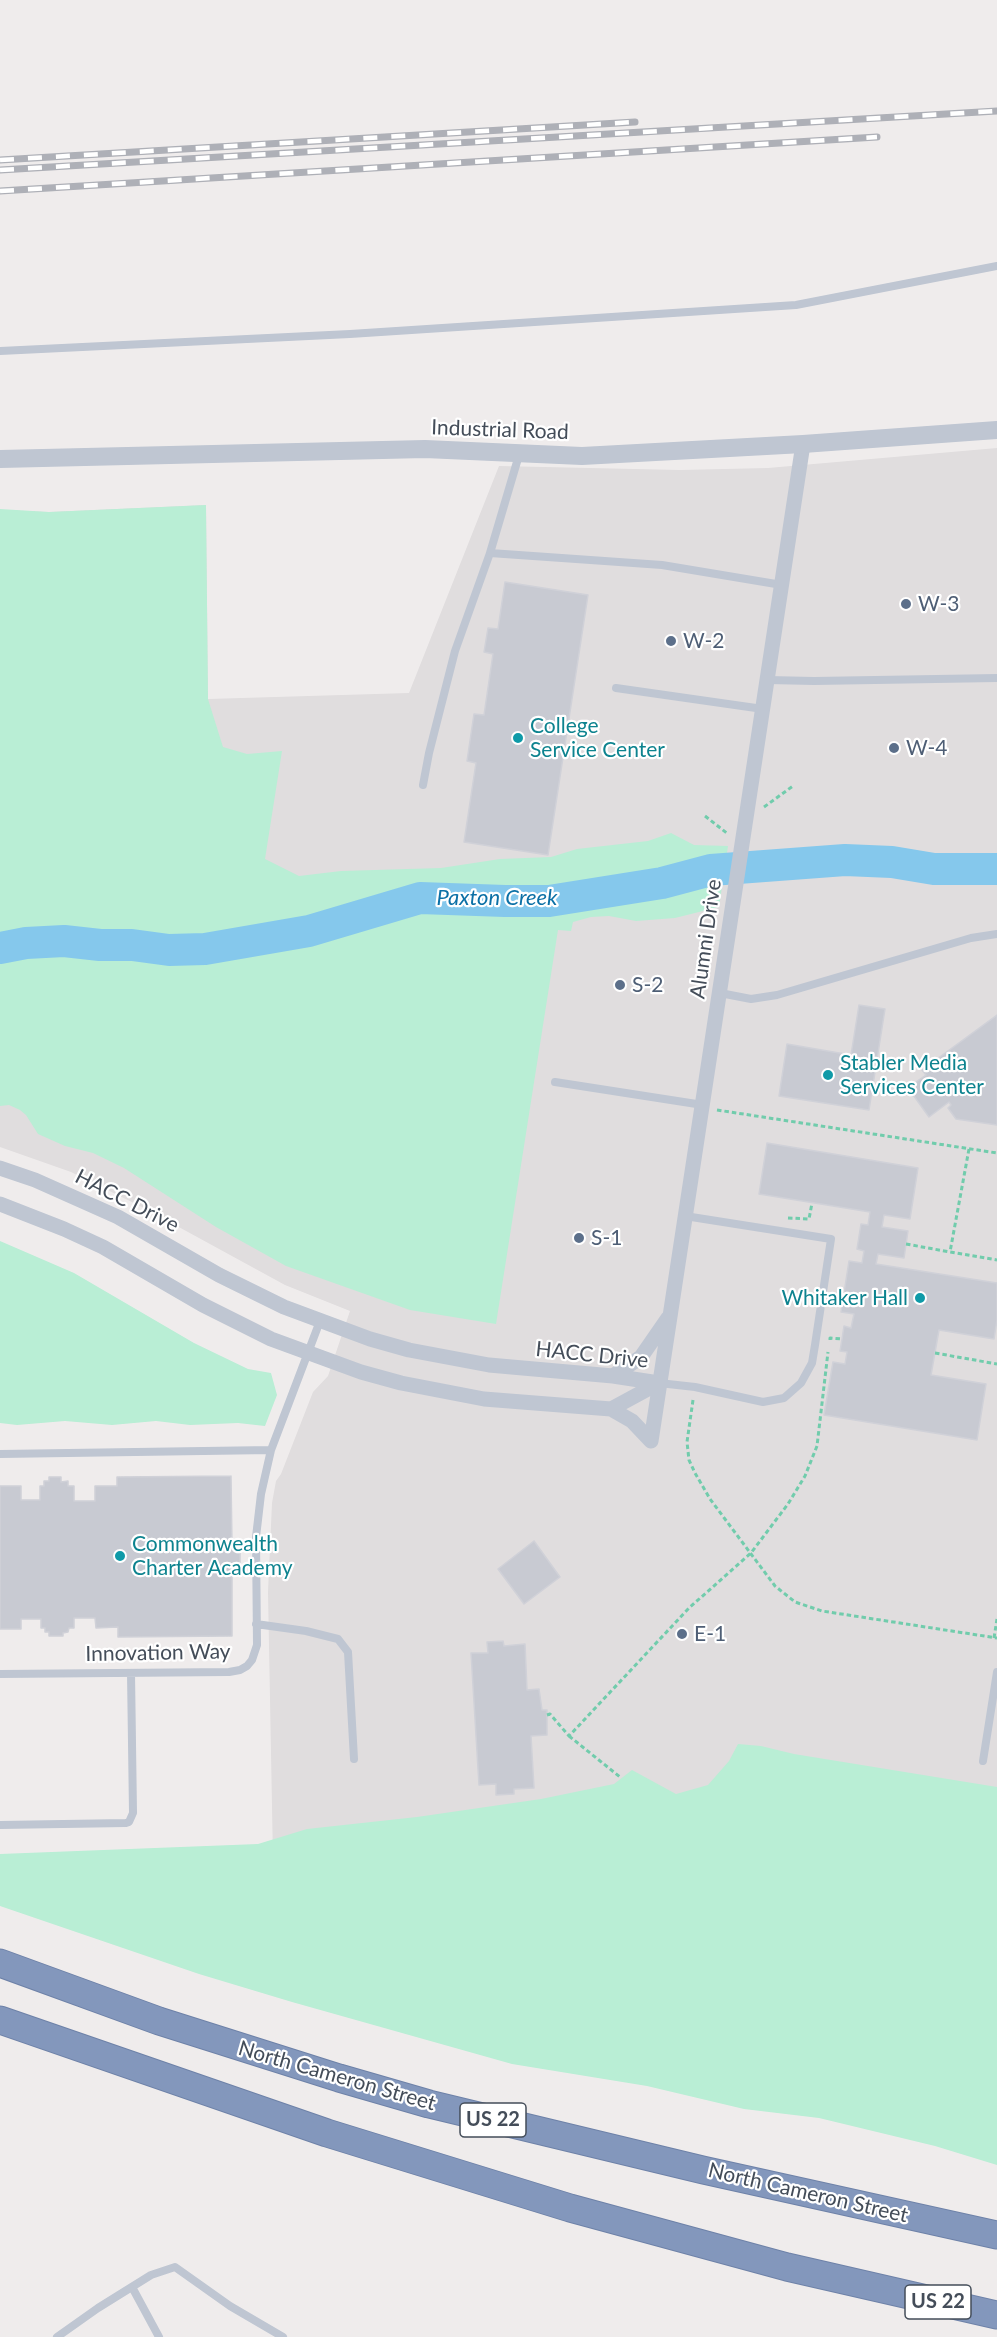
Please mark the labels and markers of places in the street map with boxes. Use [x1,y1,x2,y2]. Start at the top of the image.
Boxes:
place label: W-3 [918,591,959,617]
marker: W-3 [899,597,913,611]
place label: W-2 [683,628,724,654]
marker: W-2 [664,634,678,648]
place label: College Service Center [530,713,665,763]
marker: College Service Center [511,731,525,745]
place label: W-4 [906,735,947,761]
marker: W-4 [887,741,901,755]
place label: S-2 [632,972,663,998]
marker: S-2 [613,978,627,992]
place label: Stabler Media Services Center [840,1050,984,1100]
marker: Stabler Media Services Center [821,1068,835,1082]
place label: S-1 [591,1225,622,1251]
marker: S-1 [572,1231,586,1245]
place label: Whitaker Hall [781,1285,908,1311]
marker: Whitaker Hall [913,1291,927,1305]
place label: Commonwealth Charter Academy [132,1531,292,1581]
marker: Commonwealth Charter Academy [113,1549,127,1563]
place label: E-1 [694,1621,726,1647]
marker: E-1 [675,1627,689,1641]

